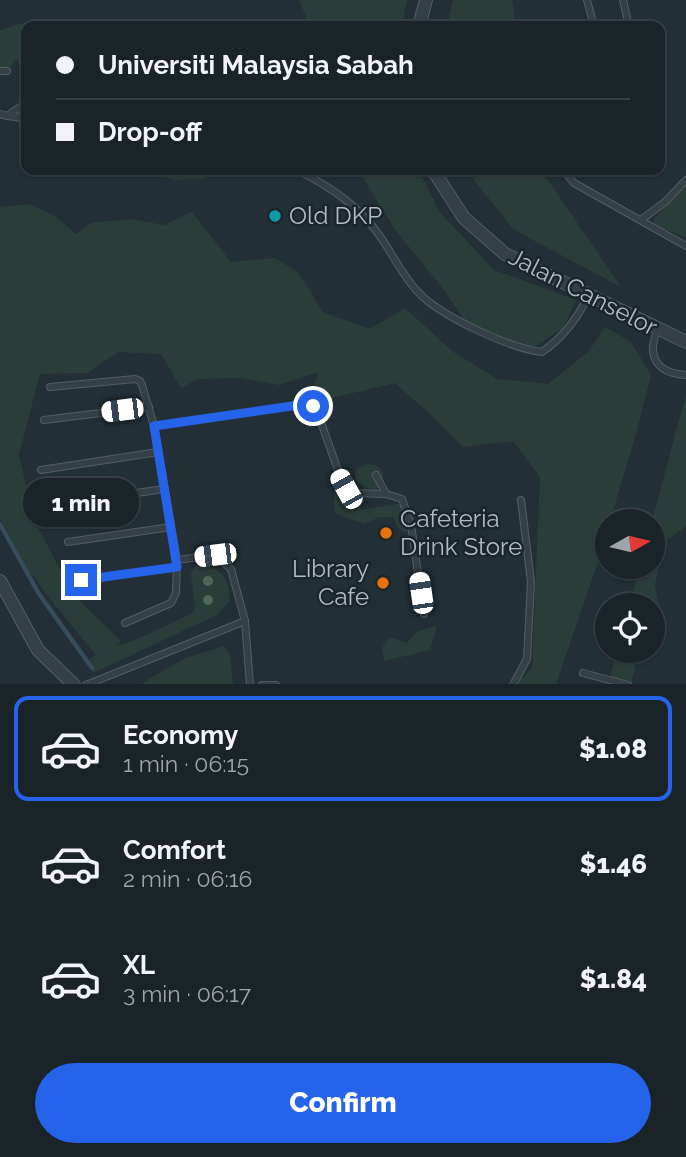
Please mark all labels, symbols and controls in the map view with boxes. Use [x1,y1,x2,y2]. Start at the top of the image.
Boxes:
text: Universiti Malaysia Sabah [98,50,414,80]
text: Drop-off [98,117,202,147]
place label: Old DKP [289,201,382,230]
marker: Old DKP [267,208,283,224]
street label: Jalan Canselor [504,242,663,342]
route start [297,390,329,422]
car [100,397,145,423]
car [327,466,366,512]
callout: 1 min [23,478,139,528]
text: 1 min [51,489,111,516]
place label: Cafeteria Drink Store [400,504,522,561]
north arrow [595,509,665,579]
map controls [595,509,665,663]
marker: Cafeteria Drink Store [378,525,394,541]
car [193,542,238,568]
place label: Library Cafe [292,554,369,611]
route end [65,564,97,596]
car [408,571,435,615]
marker: Library Cafe [375,575,391,591]
button: locate [595,593,665,663]
icon: car [39,717,102,780]
text: Economy [123,720,238,750]
text: $1.08 [579,734,647,764]
text: 1 min · 06:15 [123,750,249,777]
icon: car [39,832,102,895]
text: Comfort [123,835,226,865]
text: $1.46 [580,849,647,879]
text: 2 min · 06:16 [123,865,252,892]
icon: car [39,947,102,1010]
text: XL [123,950,155,980]
text: $1.84 [580,964,647,994]
text: 3 min · 06:17 [123,980,251,1007]
button: Confirm [35,1063,651,1143]

